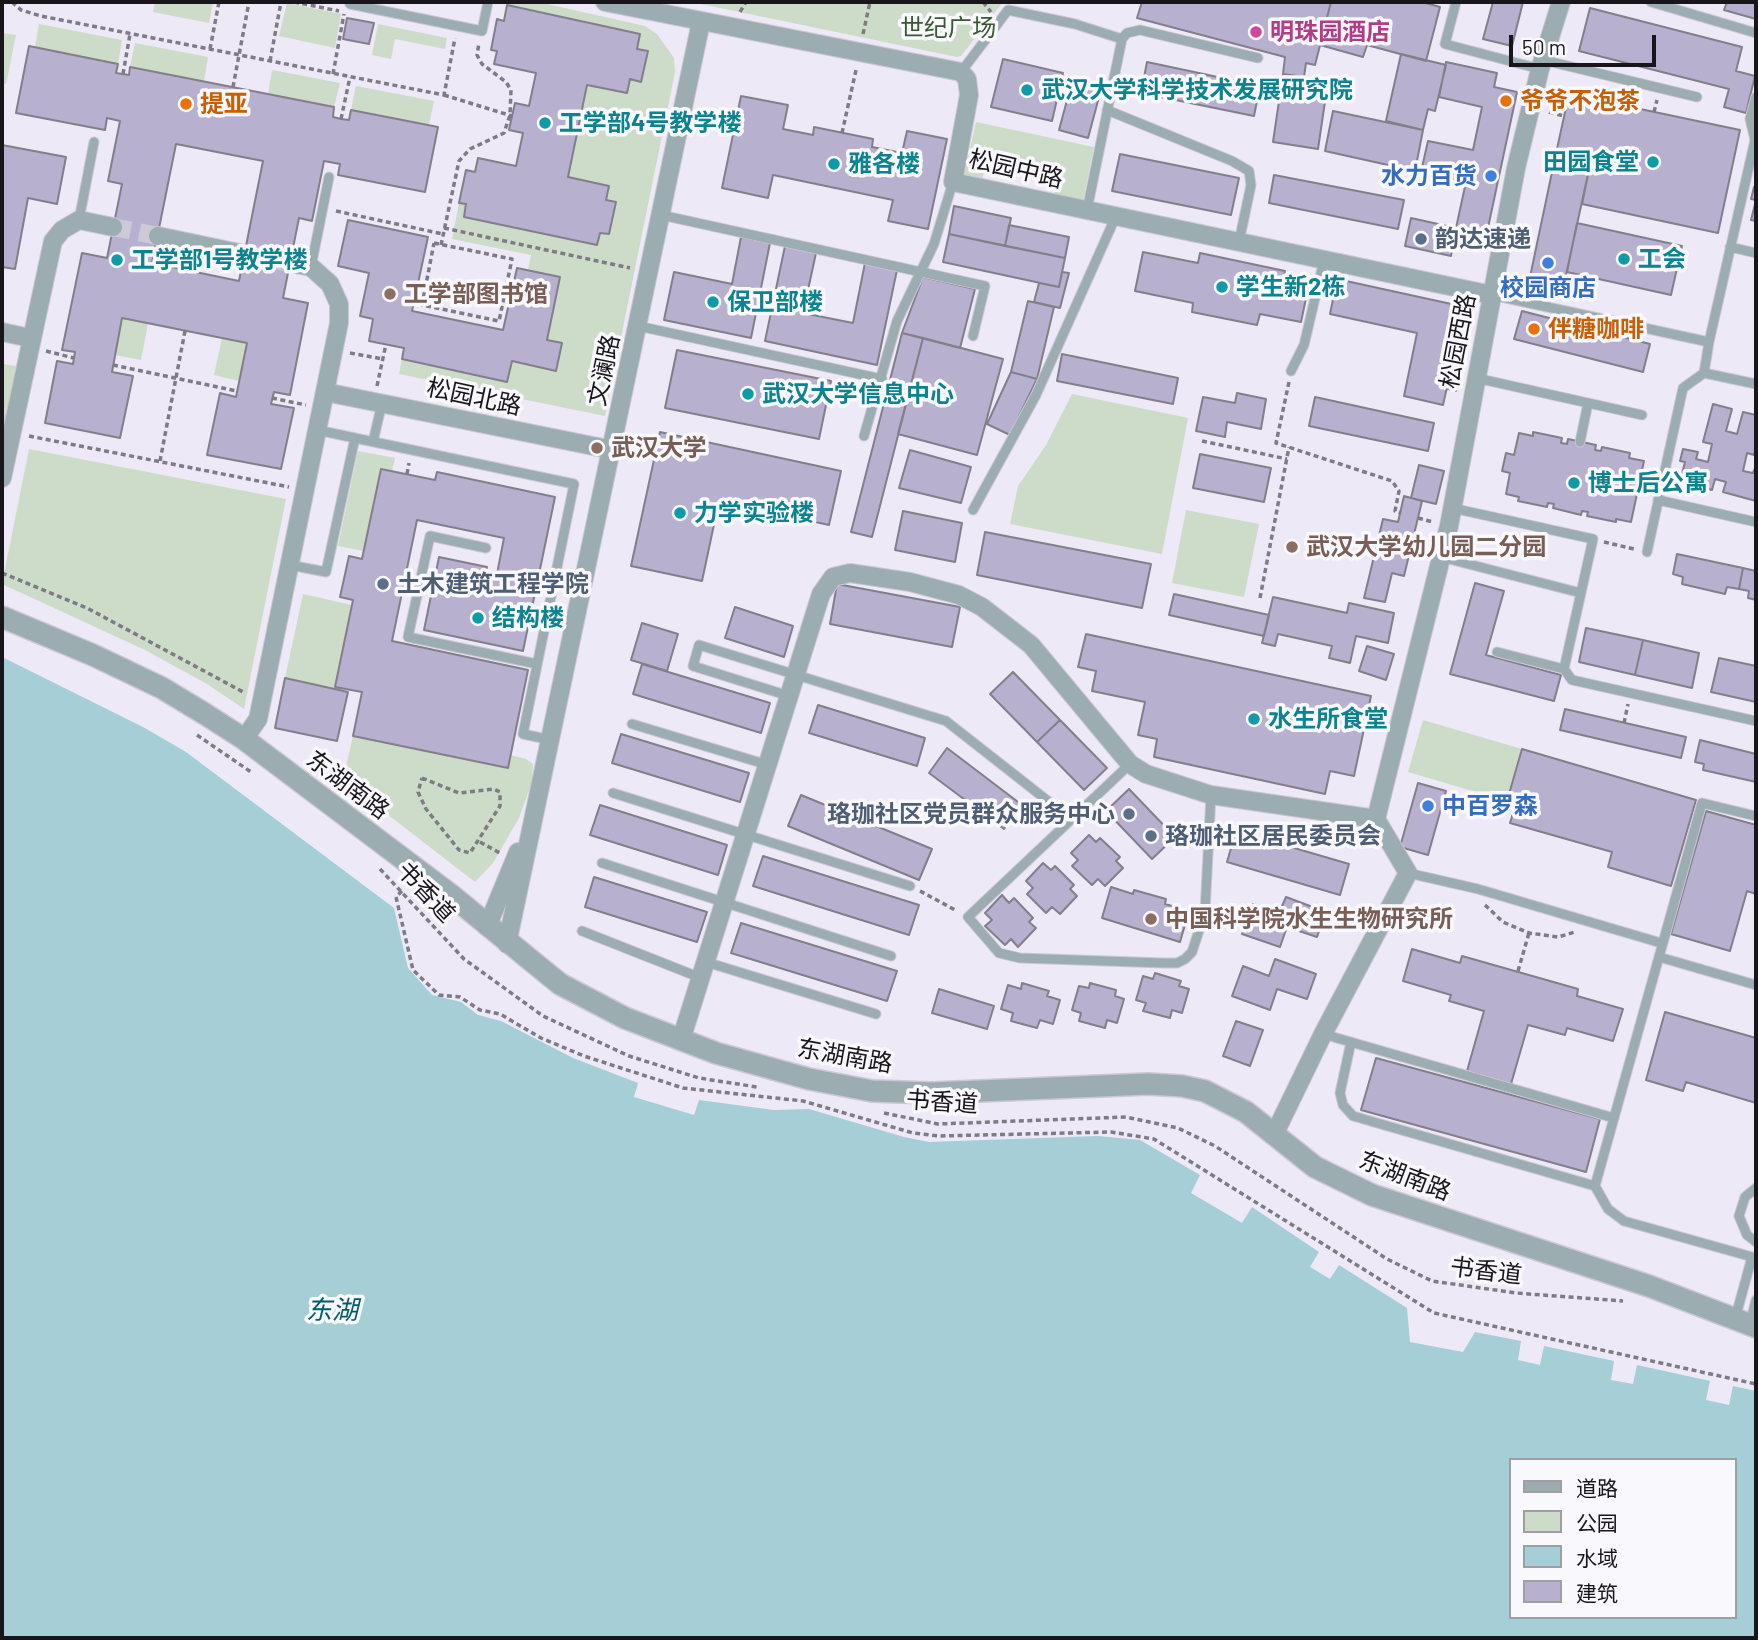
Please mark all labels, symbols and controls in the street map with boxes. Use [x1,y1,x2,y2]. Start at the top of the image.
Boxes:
park label: 世纪广场 [900,14,996,42]
place label: 明珠园酒店 [1270,18,1390,46]
scale bar [1513,21,1660,65]
marker: 明珠园酒店 [1248,24,1264,40]
text: 50 m [1522,34,1566,59]
place label: 武汉大学科学技术发展研究院 [1041,76,1353,104]
marker: 武汉大学科学技术发展研究院 [1019,82,1035,98]
place label: 爷爷不泡茶 [1520,87,1640,115]
place label: 提亚 [200,90,248,118]
marker: 爷爷不泡茶 [1498,93,1514,109]
marker: 提亚 [178,96,194,112]
place label: 工学部4号教学楼 [559,109,742,137]
marker: 工学部4号教学楼 [537,115,553,131]
street label: 松园中路 [966,144,1066,194]
place label: 田园食堂 [1543,148,1639,176]
place label: 雅各楼 [848,150,920,178]
marker: 田园食堂 [1645,154,1661,170]
marker: 雅各楼 [826,156,842,172]
place label: 水力百货 [1381,162,1477,190]
marker: 水力百货 [1483,168,1499,184]
place label: 韵达速递 [1435,225,1531,253]
marker: 韵达速递 [1413,231,1429,247]
place label: 工会 [1638,245,1686,273]
place label: 工学部1号教学楼 [131,246,307,274]
marker: 工会 [1616,251,1632,267]
marker: 工学部1号教学楼 [109,252,125,268]
marker: 校园商店 [1540,255,1556,271]
place label: 学生新2栋 [1236,273,1345,301]
place label: 校园商店 [1500,274,1596,302]
marker: 学生新2栋 [1214,279,1230,295]
place label: 工学部图书馆 [404,280,548,308]
marker: 工学部图书馆 [382,286,398,302]
place label: 保卫部楼 [727,288,823,316]
street label: 松园西路 [1435,291,1481,391]
marker: 保卫部楼 [705,294,721,310]
place label: 伴糖咖啡 [1548,315,1644,343]
marker: 伴糖咖啡 [1526,321,1542,337]
street label: 文澜路 [582,332,626,408]
street label: 松园北路 [424,373,524,421]
place label: 武汉大学信息中心 [762,380,954,408]
marker: 武汉大学信息中心 [740,386,756,402]
place label: 武汉大学 [611,434,707,462]
marker: 武汉大学 [589,440,605,456]
place label: 博士后公寓 [1588,469,1708,497]
marker: 博士后公寓 [1566,475,1582,491]
place label: 力学实验楼 [694,499,814,527]
marker: 力学实验楼 [672,505,688,521]
place label: 武汉大学幼儿园二分园 [1306,533,1546,561]
marker: 武汉大学幼儿园二分园 [1284,539,1300,555]
place label: 土木建筑工程学院 [397,570,589,598]
marker: 土木建筑工程学院 [375,576,391,592]
place label: 结构楼 [492,604,564,632]
marker: 结构楼 [470,610,486,626]
place label: 水生所食堂 [1268,705,1388,733]
marker: 水生所食堂 [1246,711,1262,727]
street label: 东湖南路 [301,745,395,825]
place label: 中百罗森 [1442,792,1538,820]
marker: 中百罗森 [1420,798,1436,814]
place label: 珞珈社区党员群众服务中心 [827,800,1115,828]
marker: 珞珈社区党员群众服务中心 [1121,806,1137,822]
place label: 珞珈社区居民委员会 [1165,822,1381,850]
marker: 珞珈社区居民委员会 [1143,828,1159,844]
street label: 书香道 [391,856,461,928]
place label: 中国科学院水生生物研究所 [1165,905,1453,933]
marker: 中国科学院水生生物研究所 [1143,911,1159,927]
street label: 东湖南路 [795,1033,895,1079]
street label: 书香道 [905,1085,979,1119]
street label: 东湖南路 [1355,1145,1455,1207]
street label: 书香道 [1449,1252,1523,1290]
water label: 东湖 [306,1294,358,1326]
legend [1510,1458,1737,1619]
text: 道路 [1576,1475,1618,1500]
text: 公园 [1576,1510,1618,1535]
text: 水域 [1576,1545,1618,1570]
text: 建筑 [1576,1580,1618,1605]

